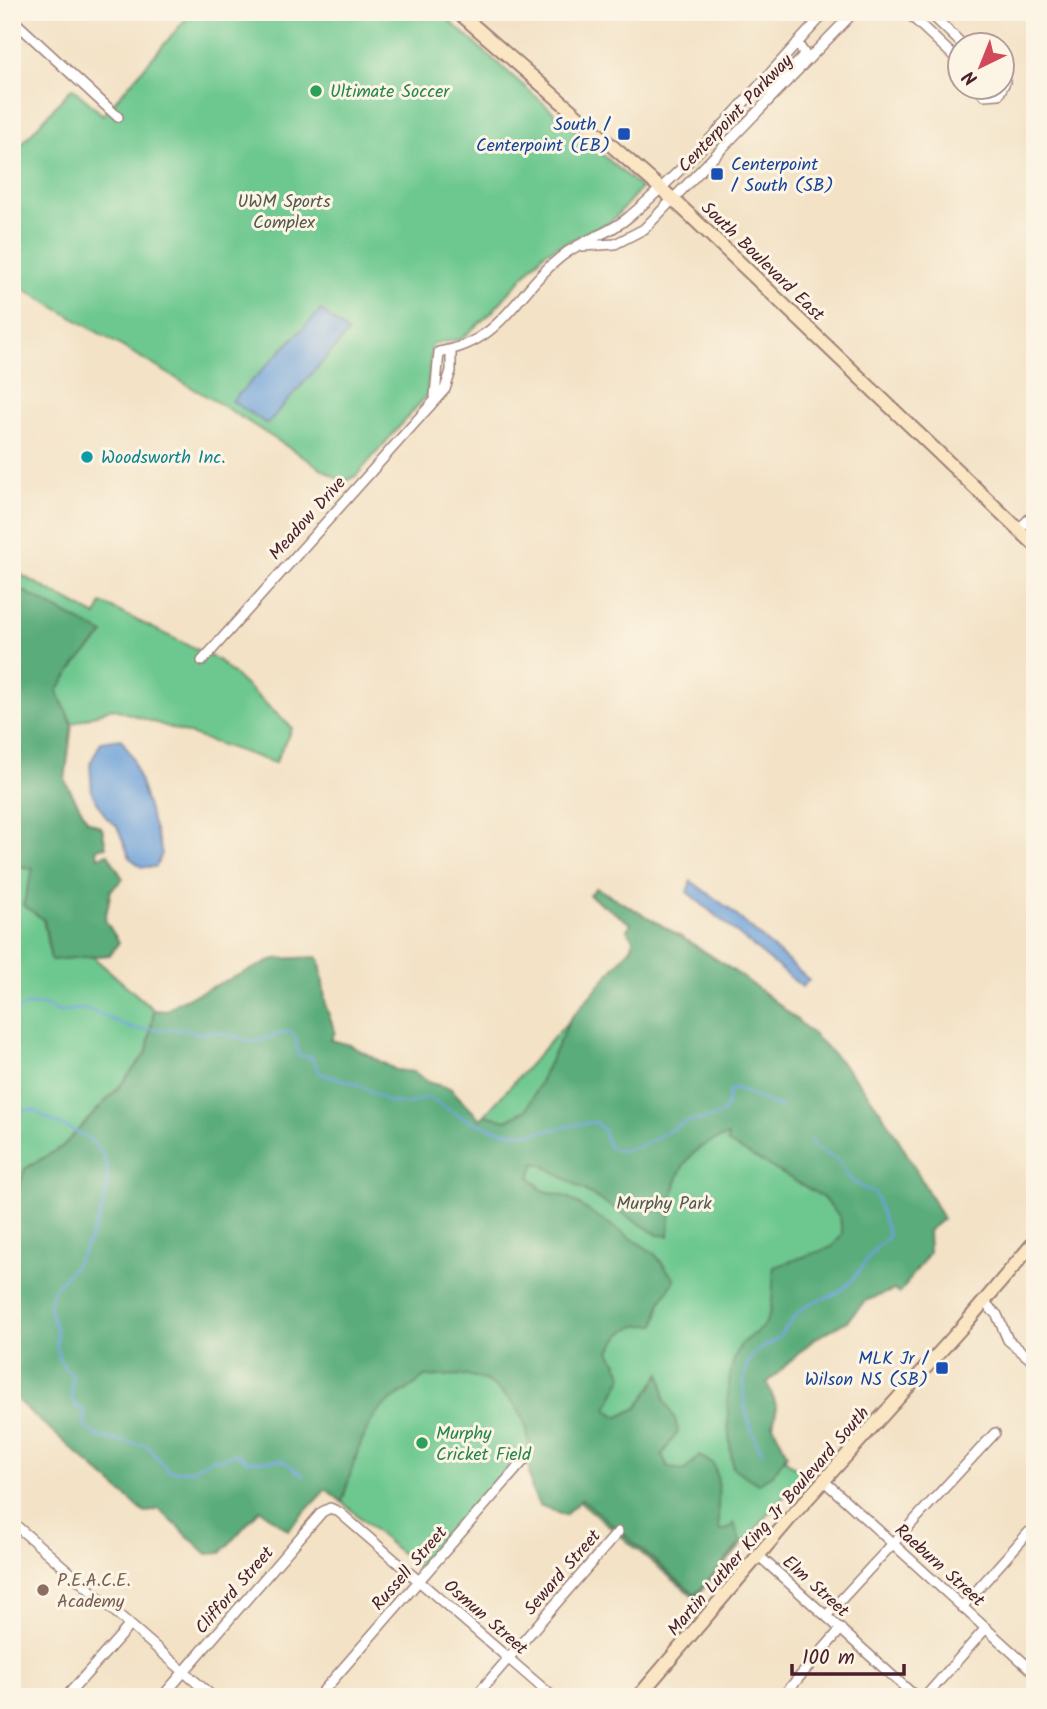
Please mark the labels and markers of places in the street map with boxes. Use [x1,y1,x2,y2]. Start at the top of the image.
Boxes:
place label: Ultimate Soccer [330,78,450,107]
marker: Ultimate Soccer [308,83,324,99]
place label: South / Centerpoint (EB) [476,111,612,161]
marker: South / Centerpoint (EB) [616,126,632,142]
place label: Centerpoint / South (SB) [731,151,834,201]
marker: Centerpoint / South (SB) [709,166,725,182]
place label: Woodsworth Inc. [101,444,226,473]
marker: Woodsworth Inc. [79,449,95,465]
place label: MLK Jr / Wilson NS (SB) [805,1345,930,1395]
marker: MLK Jr / Wilson NS (SB) [934,1360,950,1376]
place label: Murphy Cricket Field [436,1420,532,1470]
marker: Murphy Cricket Field [414,1435,430,1451]
place label: P.E.A.C.E. Academy [57,1567,131,1617]
marker: P.E.A.C.E. Academy [35,1582,51,1598]

